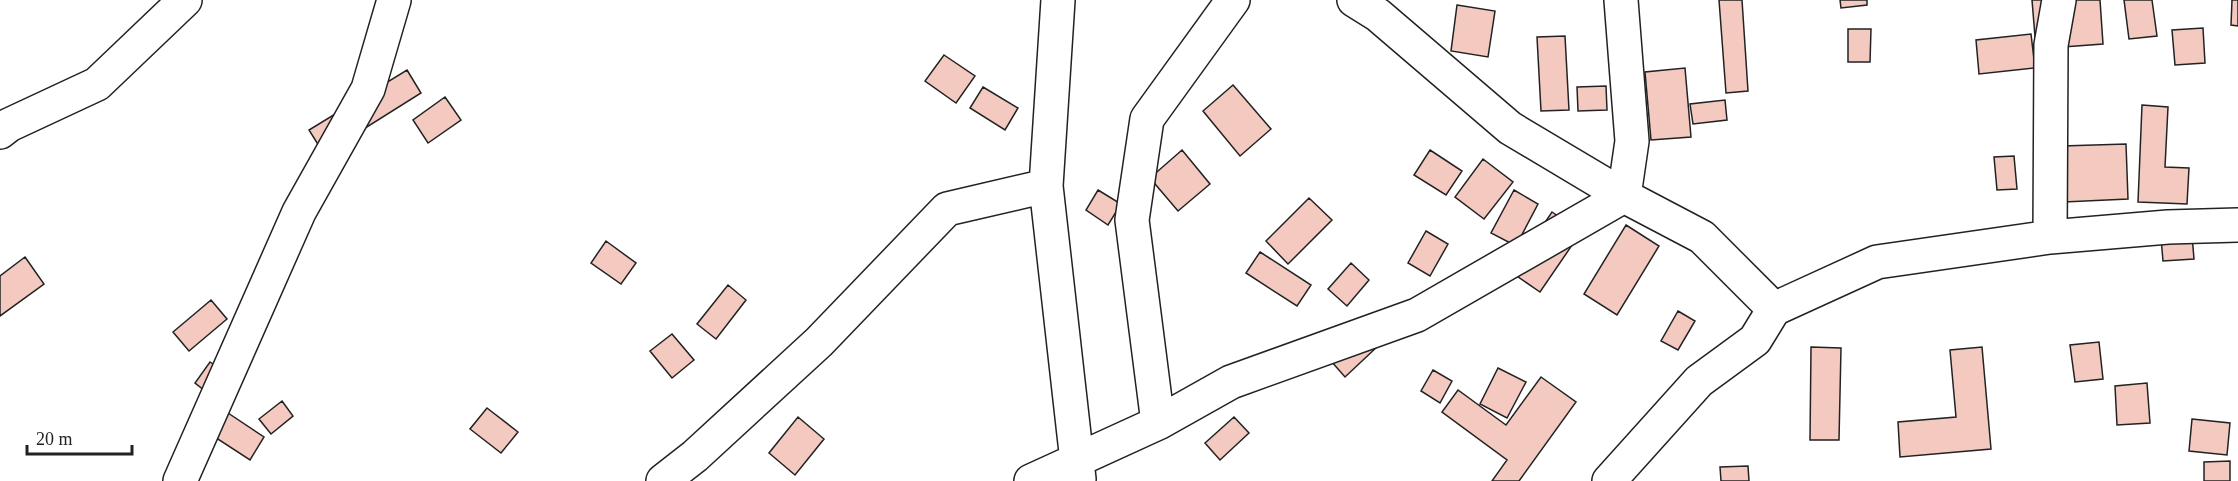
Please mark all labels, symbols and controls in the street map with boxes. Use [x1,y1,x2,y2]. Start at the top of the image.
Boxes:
scale bar [27,418,132,456]
text: 20 m [36,429,73,449]

